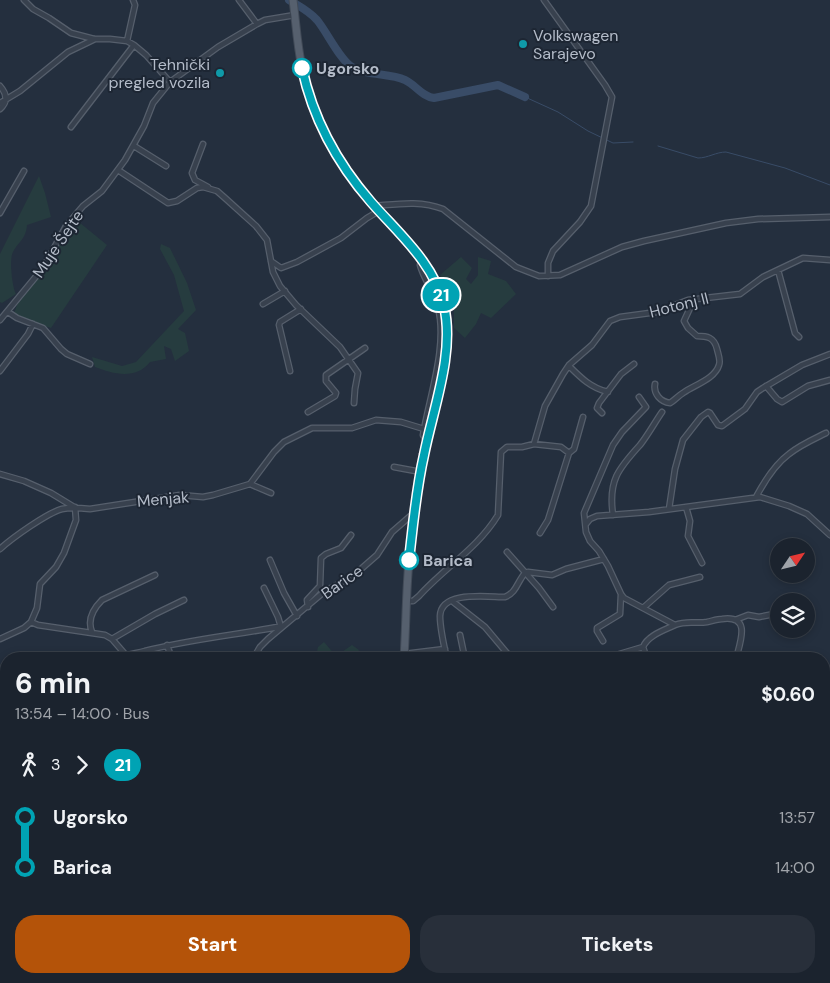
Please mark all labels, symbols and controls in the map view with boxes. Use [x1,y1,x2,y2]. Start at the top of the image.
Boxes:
place label: Volkswagen Sarajevo [533,25,619,64]
marker: Volkswagen Sarajevo [517,38,529,50]
place label: Tehnički pregled vozila [108,54,210,93]
marker: Ugorsko [292,58,312,78]
place label: Ugorsko [316,58,379,79]
marker: Tehnički pregled vozila [214,67,226,79]
street label: Muje Šejte [28,206,88,282]
line badge: 21 [418,279,464,311]
text: 21 [433,283,449,307]
street label: Hotonj II [647,288,711,322]
street label: Menjak [136,486,190,512]
north arrow [770,538,815,582]
map controls [770,538,815,638]
marker: Barica [399,550,419,570]
place label: Barica [423,550,473,571]
street label: Barice [317,560,367,604]
button: layers [770,593,815,638]
text: 6 min [15,665,91,702]
text: $0.60 [761,682,815,707]
text: 13:54 – 14:00 · Bus [15,703,150,724]
icon: walk [15,751,43,779]
icon: forward [68,751,96,779]
text: 21 [114,753,131,777]
text: 3 [51,754,60,775]
text: Ugorsko [53,805,128,830]
text: 13:57 [779,807,815,828]
text: Barica [53,855,112,880]
text: 14:00 [775,857,815,878]
button: Start [15,915,410,973]
button: Tickets [420,915,815,973]

